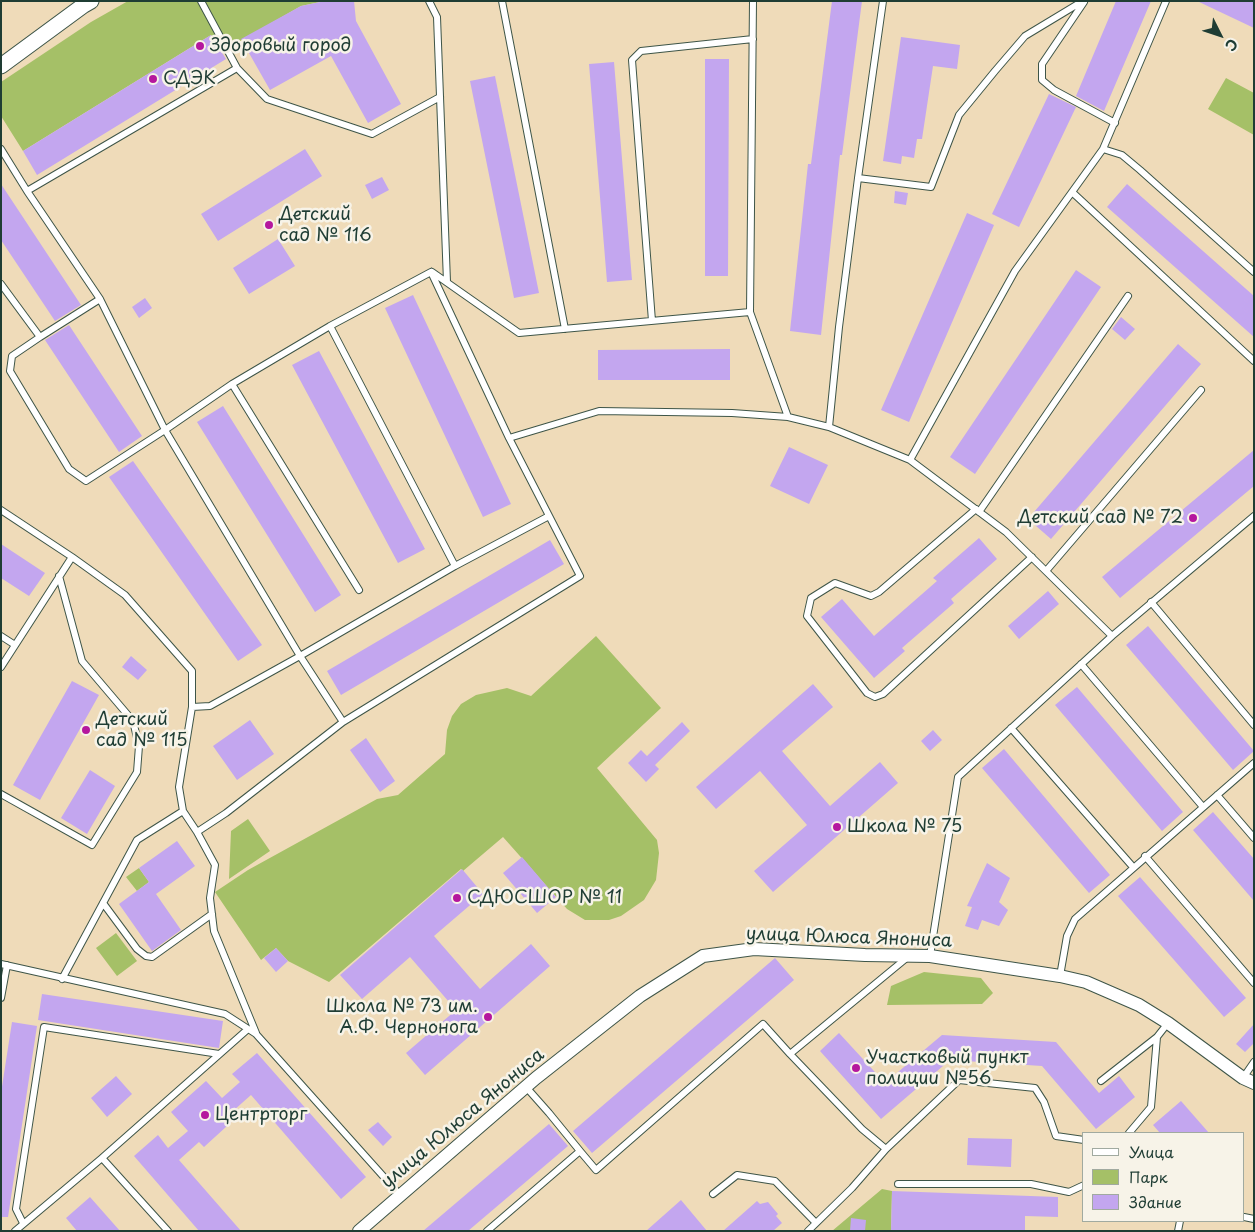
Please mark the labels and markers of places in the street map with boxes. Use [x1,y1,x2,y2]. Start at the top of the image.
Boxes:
place label: Здоровый город [210,35,351,57]
marker: Здоровый город [194,40,206,52]
place label: СДЭК [163,68,216,90]
marker: СДЭК [147,73,159,85]
place label: Детский сад № 116 [279,204,372,246]
marker: Детский сад № 116 [263,219,275,231]
place label: Детский сад № 72 [1018,507,1183,529]
marker: Детский сад № 72 [1187,512,1199,524]
place label: Детский сад № 115 [96,709,188,752]
marker: Детский сад № 115 [80,724,92,736]
place label: Школа № 75 [847,816,962,838]
marker: Школа № 75 [831,821,843,833]
place label: СДЮСШОР № 11 [467,887,622,909]
marker: СДЮСШОР № 11 [451,892,463,904]
place label: Школа № 73 им. А.Ф. Чернонога [326,996,478,1038]
marker: Школа № 73 им. А.Ф. Чернонога [482,1011,494,1023]
place label: Участковый пункт полиции №56 [866,1047,1029,1090]
marker: Участковый пункт полиции №56 [850,1062,862,1074]
place label: Центрторг [215,1104,307,1126]
marker: Центрторг [199,1109,211,1121]

